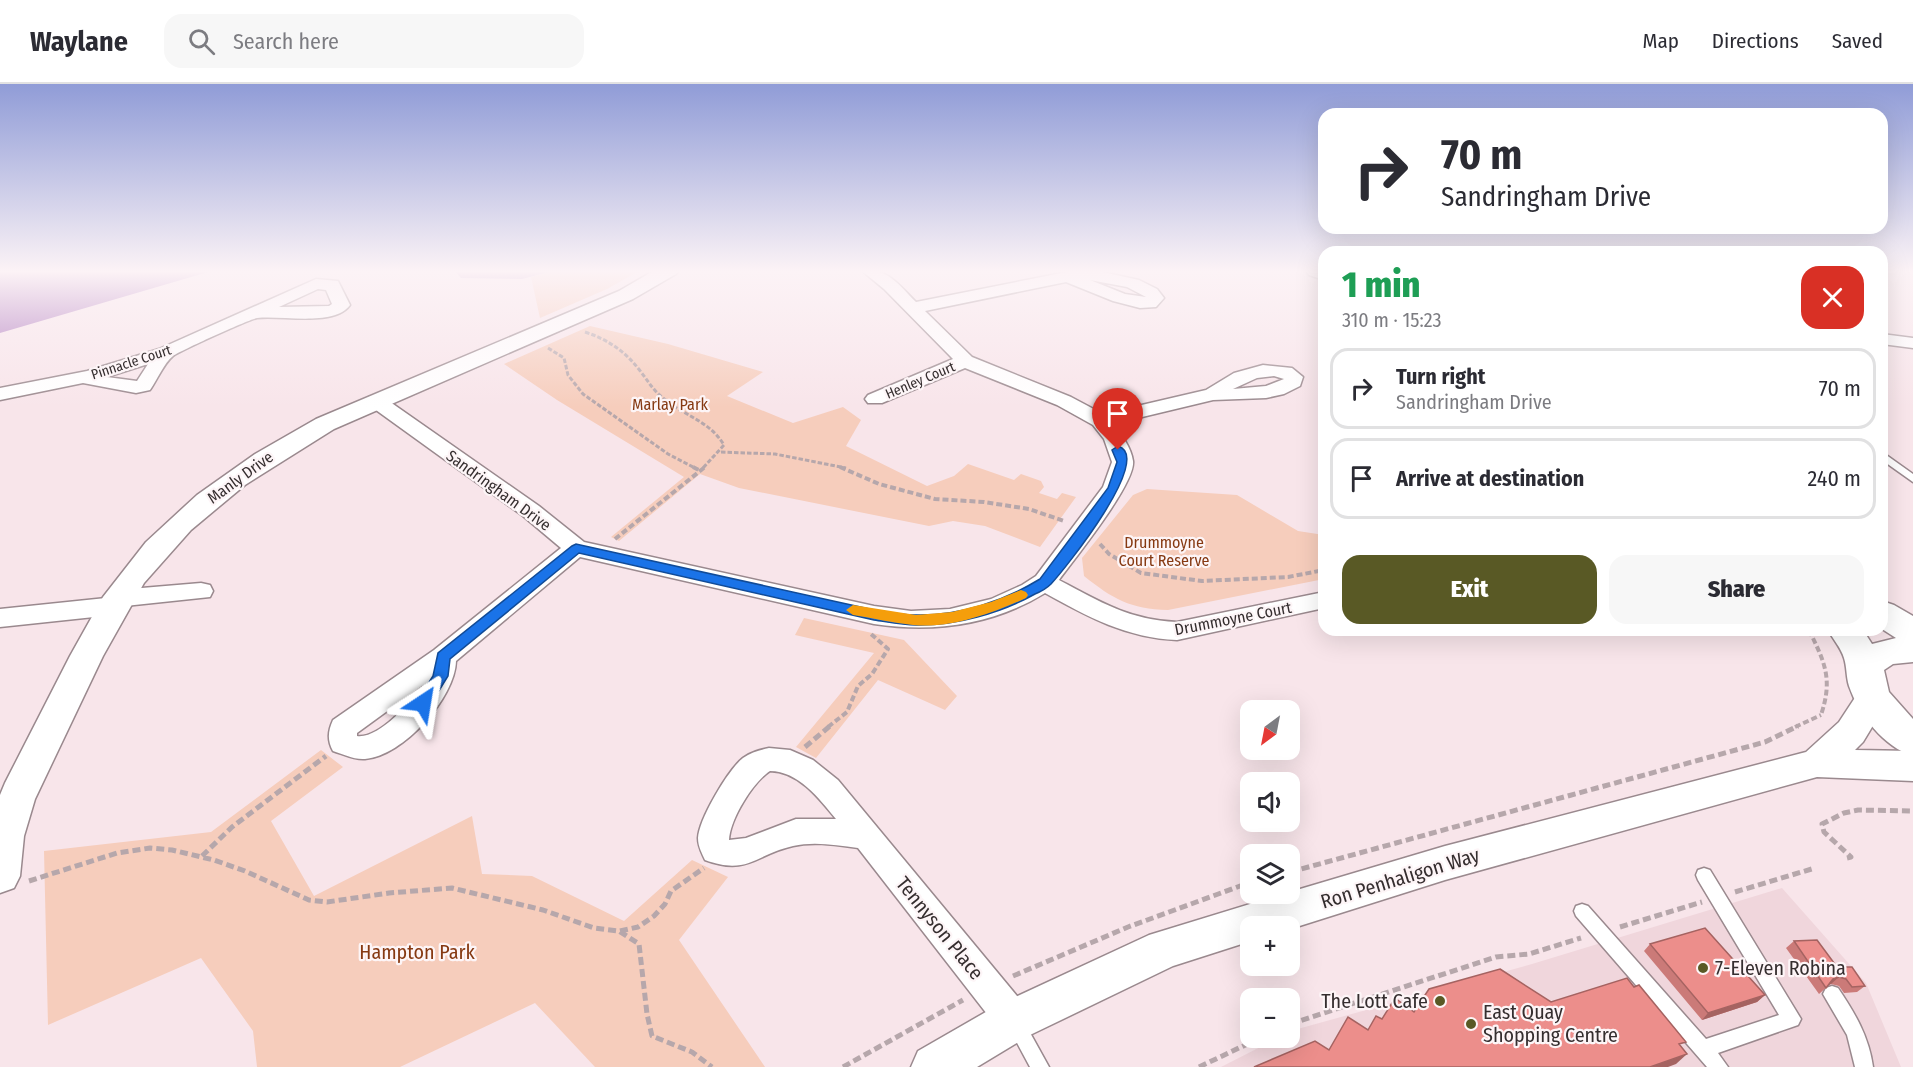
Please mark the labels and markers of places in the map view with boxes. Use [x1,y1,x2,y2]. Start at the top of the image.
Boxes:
pin [1092,388,1143,450]
place label: 7-Eleven Robina [1715,956,1846,980]
marker: 7-Eleven Robina [1696,961,1710,975]
place label: The Lott Cafe [1321,989,1428,1013]
marker: The Lott Cafe [1433,994,1447,1008]
place label: East Quay Shopping Centre [1483,1000,1618,1047]
marker: East Quay Shopping Centre [1464,1017,1478,1031]

